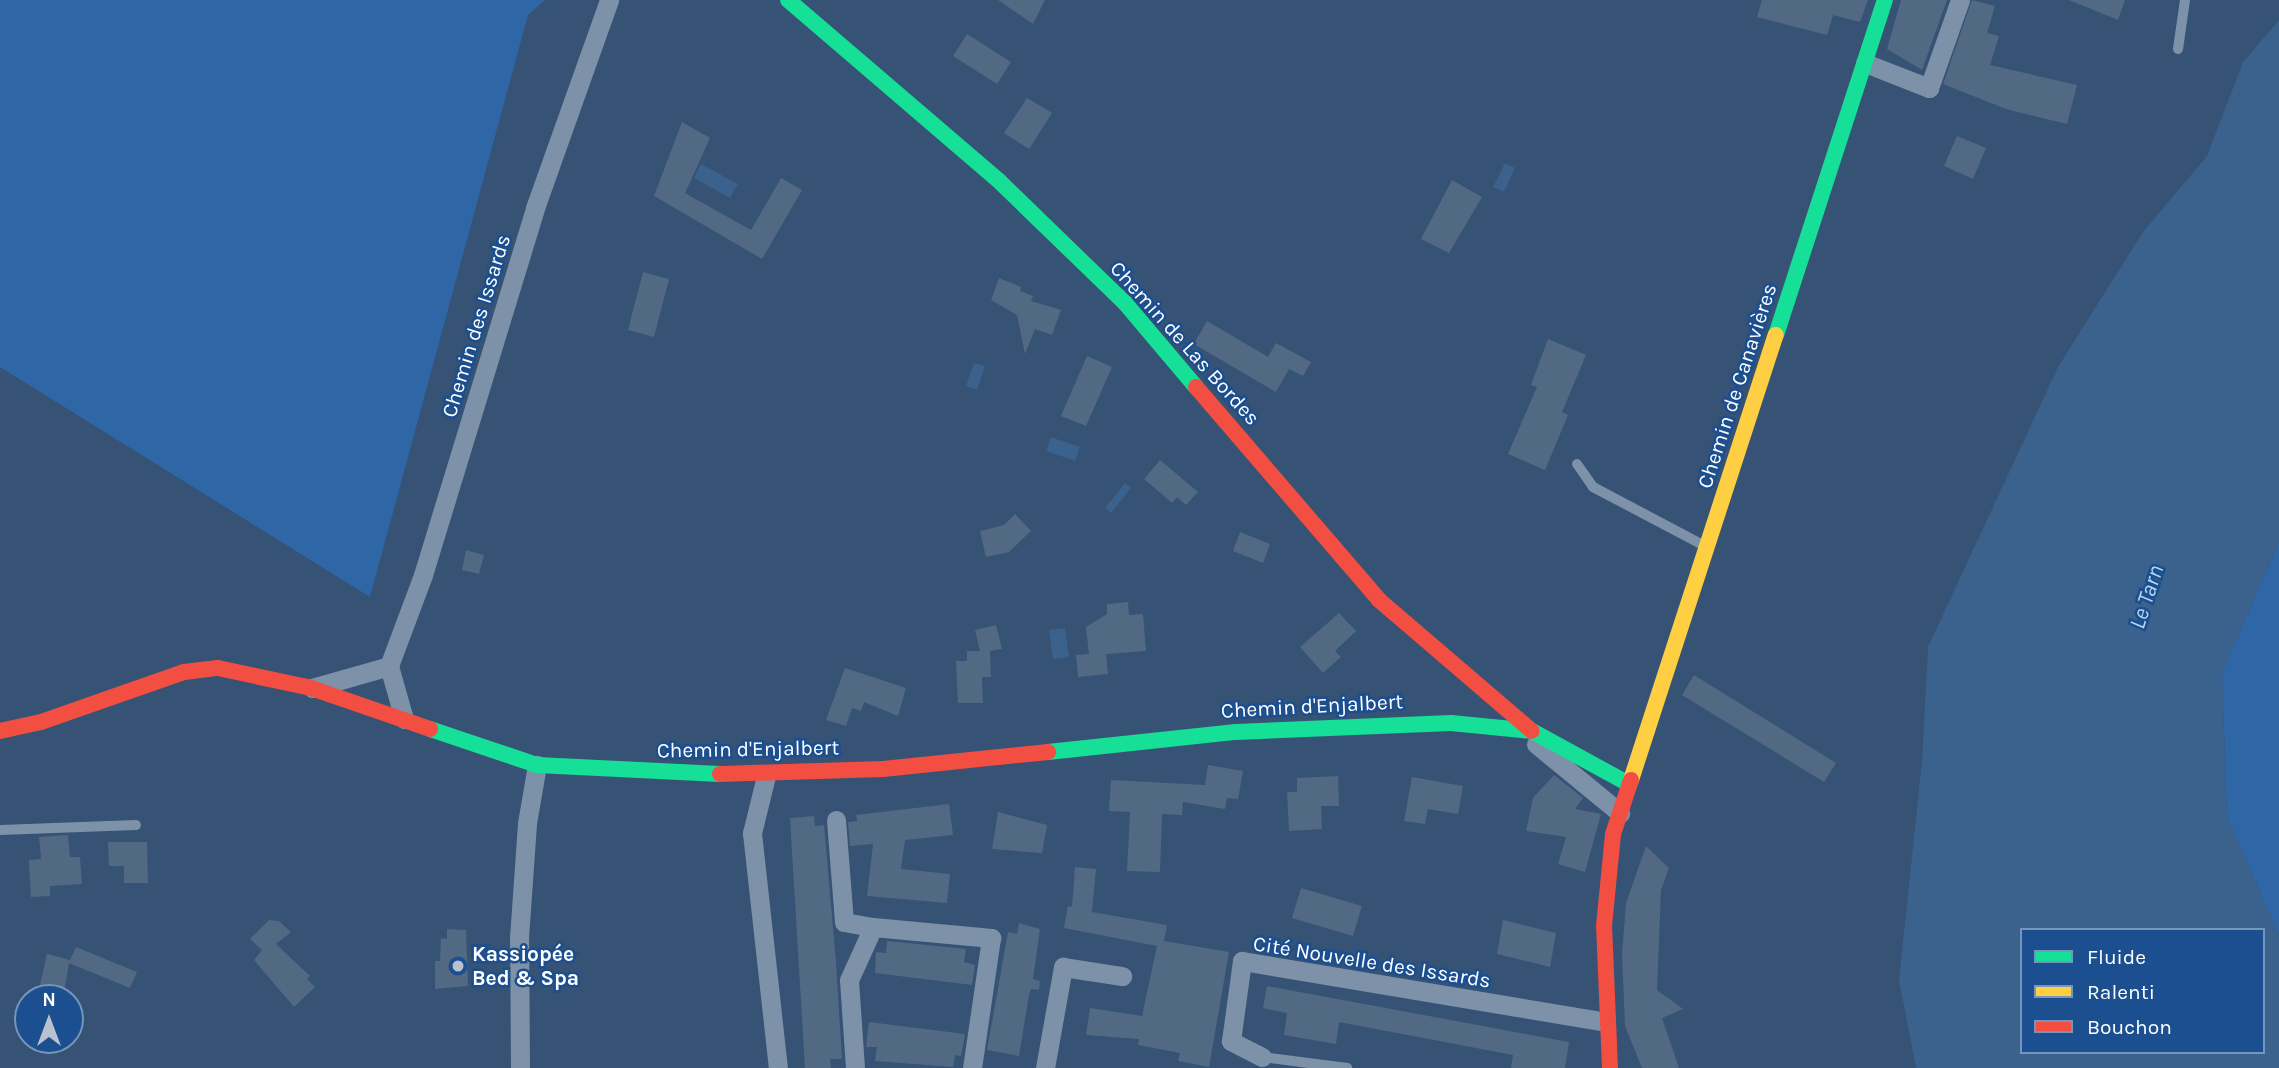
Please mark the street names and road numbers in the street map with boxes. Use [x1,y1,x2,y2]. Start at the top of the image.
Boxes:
street label: Chemin des Issards [436,232,516,420]
street label: Chemin de Las Bordes [1105,256,1265,430]
street label: Chemin de Canavières [1692,280,1782,492]
street label: Chemin d'Enjalbert [1220,689,1404,723]
street label: Chemin d'Enjalbert [657,735,839,763]
street label: Cité Nouvelle des Issards [1251,931,1493,993]

